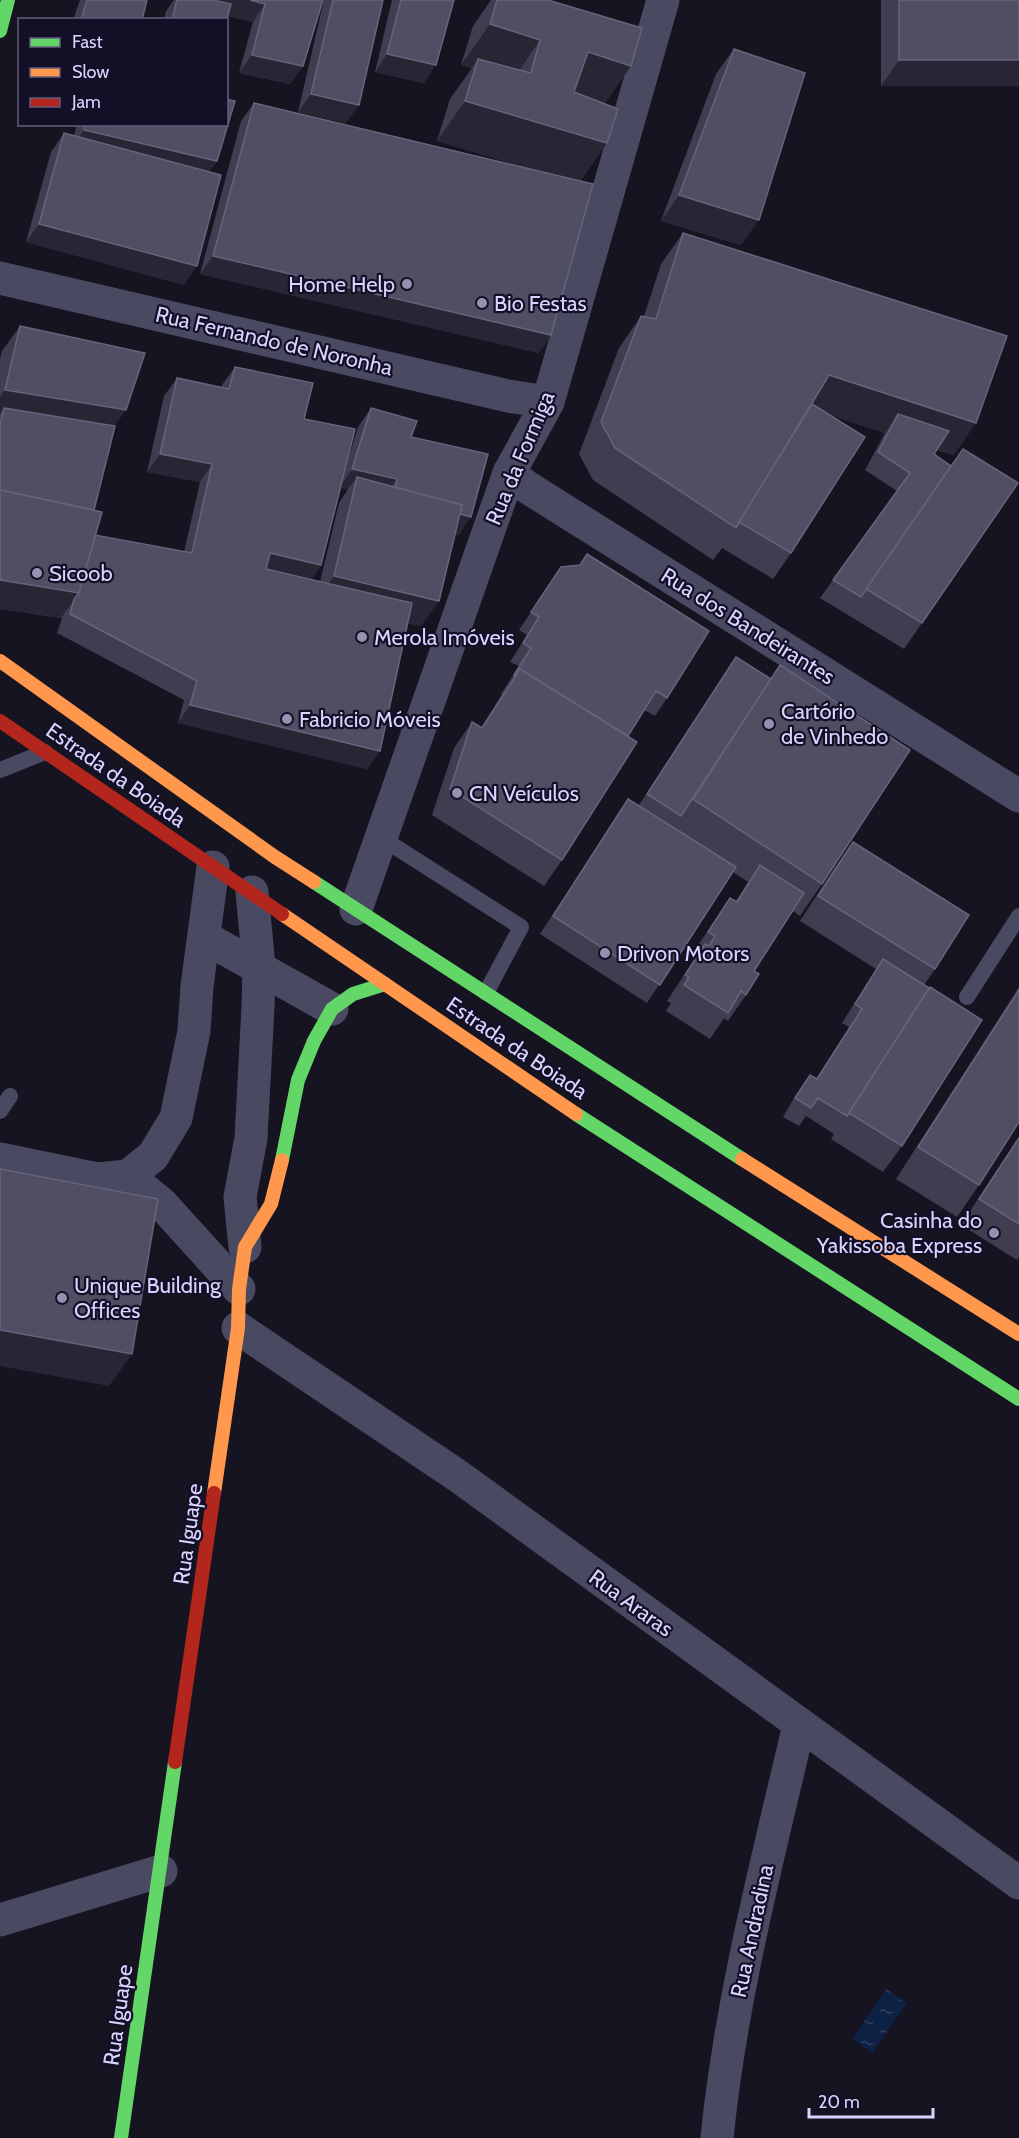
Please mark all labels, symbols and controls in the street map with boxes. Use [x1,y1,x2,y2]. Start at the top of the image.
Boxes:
legend [18,18,228,126]
text: Fast [72,31,103,53]
text: Slow [72,61,109,83]
text: Jam [71,91,101,113]
place label: Home Help [288,271,395,298]
marker: Home Help [400,277,414,291]
place label: Bio Festas [494,290,587,317]
marker: Bio Festas [475,296,489,310]
street label: Rua Fernando de Noronha [153,301,396,382]
street label: Rua da Formiga [480,387,561,529]
place label: Sicoob [49,560,113,587]
street label: Rua dos Bandeirantes [656,562,840,690]
marker: Sicoob [30,566,44,580]
place label: Merola Imóveis [374,624,515,651]
marker: Merola Imóveis [355,630,369,644]
place label: Cartório de Vinhedo [781,698,888,750]
place label: Fabricio Móveis [299,706,441,733]
marker: Fabricio Móveis [280,712,294,726]
street label: Estrada da Boiada [41,717,192,834]
marker: Cartório de Vinhedo [762,717,776,731]
place label: CN Veículos [469,780,579,807]
marker: CN Veículos [450,786,464,800]
place label: Drivon Motors [617,940,749,967]
marker: Drivon Motors [598,946,612,960]
street label: Estrada da Boiada [441,991,593,1105]
place label: Casinha do Yakissoba Express [816,1207,982,1259]
marker: Casinha do Yakissoba Express [987,1226,1001,1240]
place label: Unique Building Offices [74,1272,222,1324]
marker: Unique Building Offices [55,1291,69,1305]
street label: Rua Iguape [168,1482,208,1586]
street label: Rua Araras [584,1563,678,1643]
street label: Rua Andradina [725,1862,779,2000]
street label: Rua Iguape [98,1963,138,2067]
scale bar [809,2081,934,2119]
text: 20 m [818,2091,860,2113]

